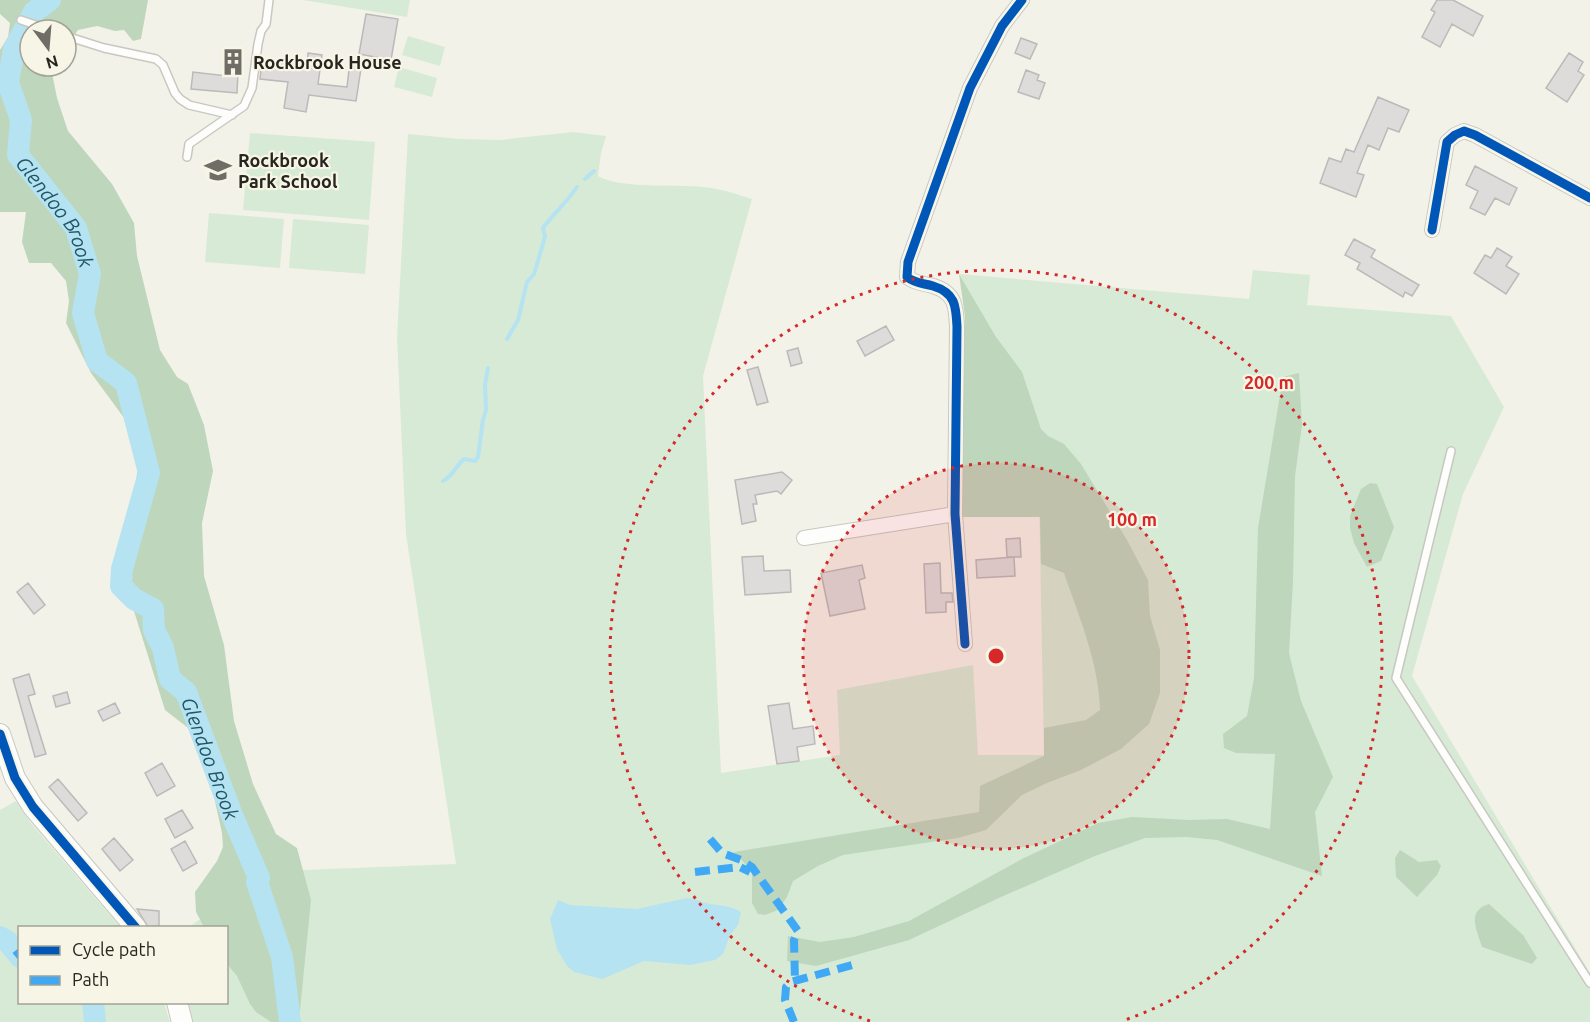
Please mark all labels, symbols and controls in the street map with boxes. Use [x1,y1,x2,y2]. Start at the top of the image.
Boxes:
north arrow [18,18,78,78]
building icon: Rockbrook House [218,47,248,77]
text: N [44,52,60,73]
place label: Rockbrook House [253,52,402,72]
place label: Rockbrook Park School [238,150,338,191]
water label: Glendoo Brook [12,151,99,271]
school or university icon: Rockbrook Park School [203,155,233,185]
text: 200 m [1244,372,1294,392]
text: 100 m [1107,509,1157,529]
centre of rings [986,646,1006,666]
water label: Glendoo Brook [177,694,244,823]
legend [18,926,228,1004]
text: Cycle path [72,939,156,959]
text: Path [72,969,109,989]

